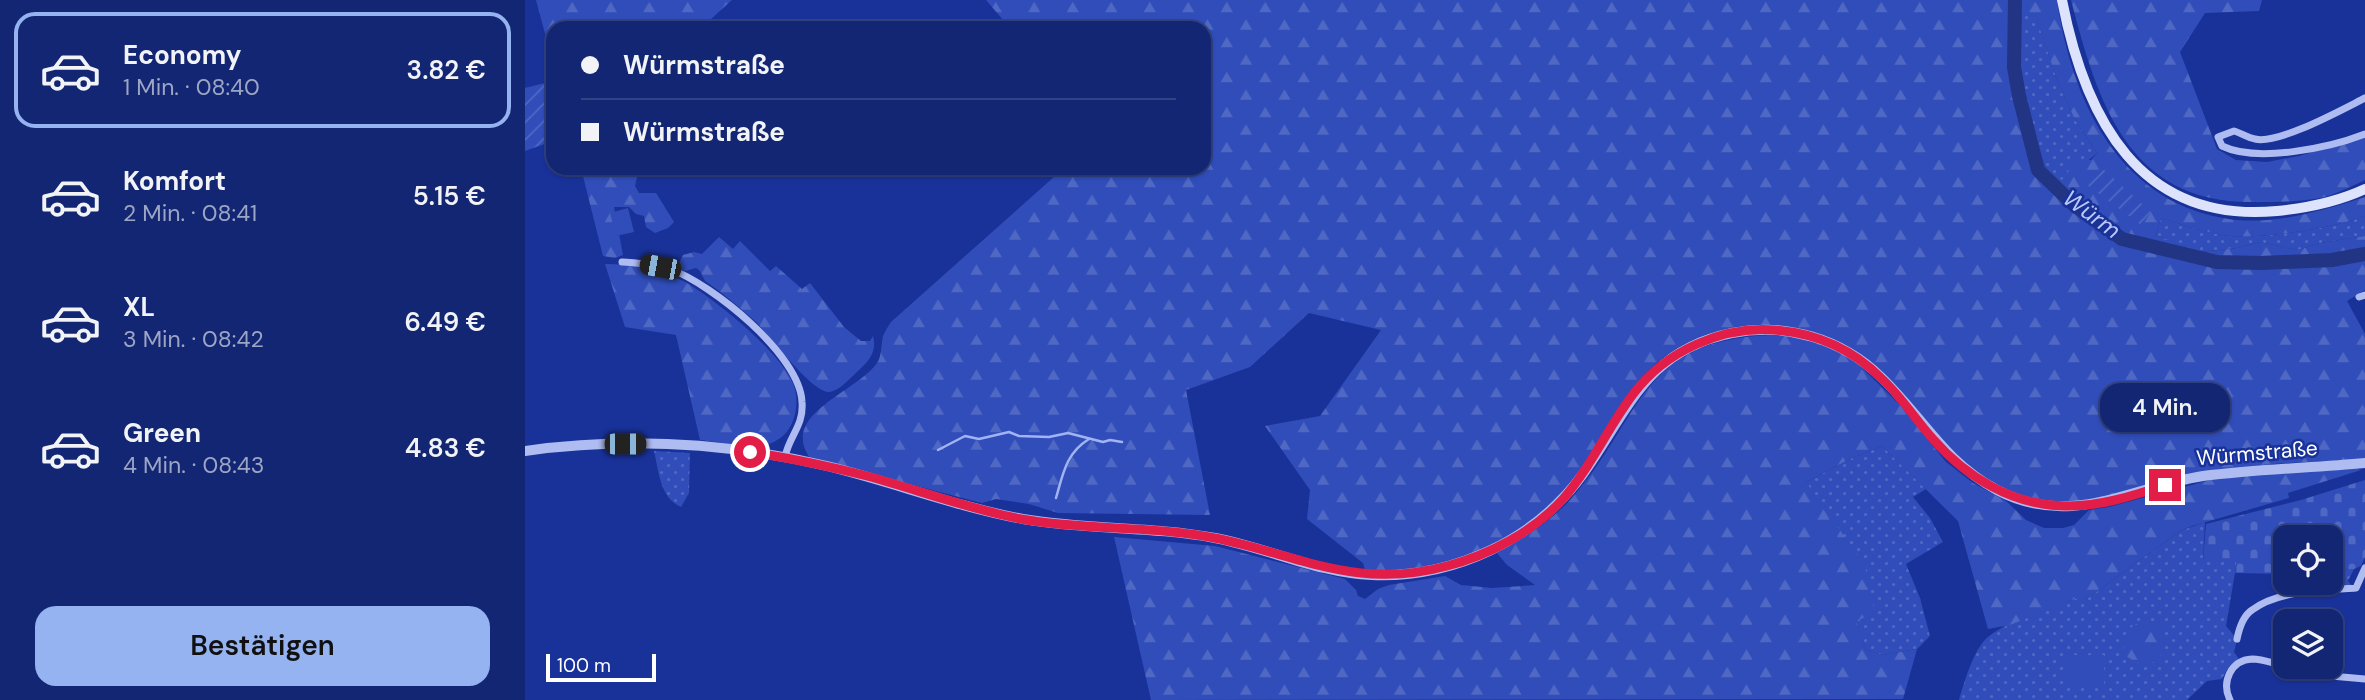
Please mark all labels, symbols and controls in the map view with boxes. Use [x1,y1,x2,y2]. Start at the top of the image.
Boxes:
text: Economy [123,38,241,72]
icon: car [39,39,102,102]
text: Würmstraße [623,48,785,82]
text: 3.82 € [407,53,486,87]
text: 1 Min. · 08:40 [123,72,260,102]
text: Würmstraße [623,115,785,149]
text: Komfort [123,164,226,198]
icon: car [39,165,102,228]
text: 5.15 € [413,179,486,213]
water label: Würm [2057,183,2127,245]
text: 2 Min. · 08:41 [123,198,257,228]
car [638,253,683,281]
text: XL [123,290,155,324]
icon: car [39,291,102,354]
text: 6.49 € [405,305,486,339]
text: 3 Min. · 08:42 [123,324,264,354]
callout: 4 Min. [2100,384,2230,433]
text: 4 Min. [2132,392,2198,422]
text: Green [123,416,201,450]
icon: car [39,417,102,480]
text: 4.83 € [405,431,486,465]
car [605,434,647,455]
street label: Würmstraße [2195,434,2319,472]
route start [734,436,766,468]
text: 4 Min. · 08:43 [123,450,264,480]
route end [2149,469,2181,501]
map controls [2273,525,2343,679]
button: locate [2273,525,2343,595]
button: Bestätigen [35,606,490,686]
button: layers [2273,609,2343,679]
scale bar [546,651,656,683]
text: 100 m [557,653,611,678]

